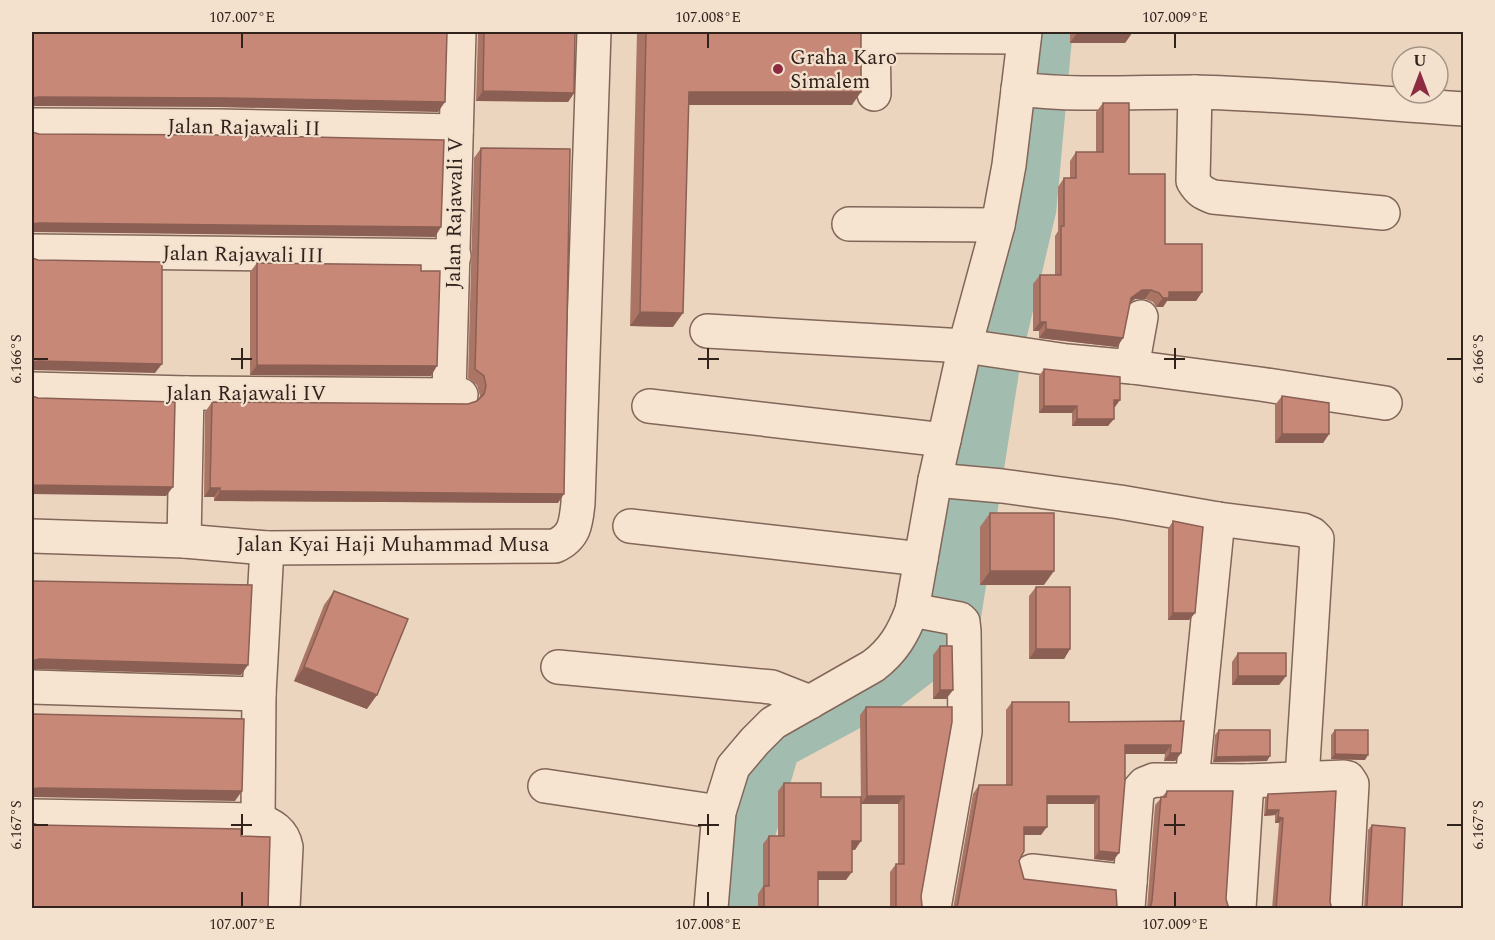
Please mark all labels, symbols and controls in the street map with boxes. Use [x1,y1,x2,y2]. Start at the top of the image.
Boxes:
text: 107.007°E [209,6,275,29]
text: 107.008°E [675,6,741,29]
text: 107.009°E [1142,6,1208,29]
place label: Graha Karo Simalem [790,42,897,98]
north arrow [1390,45,1450,105]
text: U [1413,49,1427,73]
marker: Graha Karo Simalem [771,62,785,76]
street label: Jalan Rajawali II [167,111,321,145]
street label: Jalan Rajawali V [438,137,472,289]
street label: Jalan Rajawali III [162,238,324,272]
text: 6.166°S [5,334,28,384]
text: 6.166°S [1467,334,1490,384]
street label: Jalan Rajawali IV [166,378,326,410]
street label: Jalan Kyai Haji Muhammad Musa [237,529,550,561]
text: 6.167°S [5,800,28,850]
text: 6.167°S [1467,800,1490,850]
text: 107.007°E [209,913,275,936]
text: 107.008°E [675,913,741,936]
text: 107.009°E [1142,913,1208,936]

